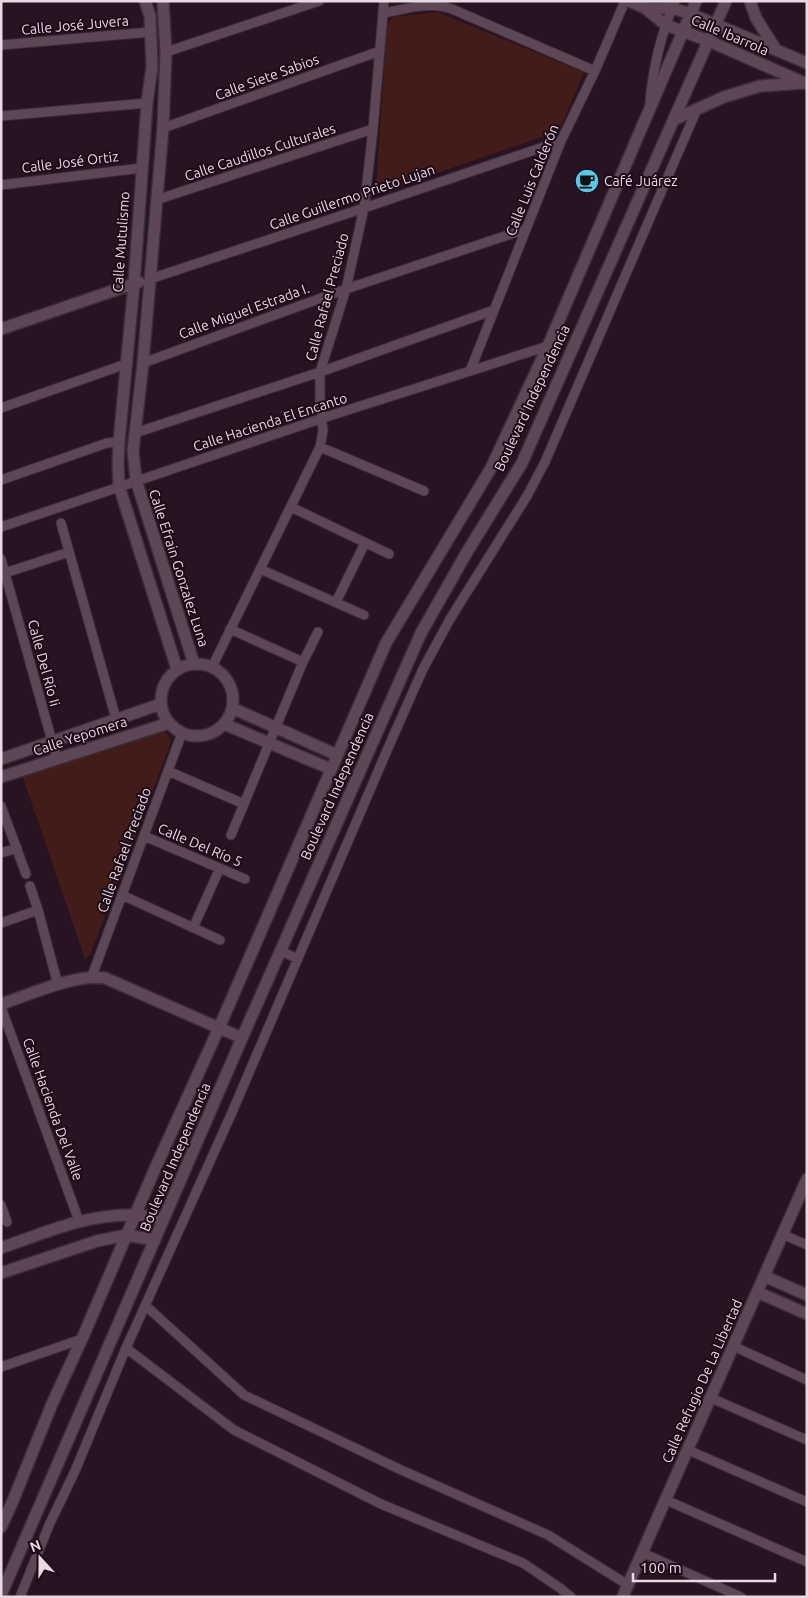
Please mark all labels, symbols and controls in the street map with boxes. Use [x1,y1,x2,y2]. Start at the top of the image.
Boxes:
street label: Calle Ibarrola [689,11,771,59]
street label: Calle José Juvera [20,12,130,38]
street label: Calle Siete Sabios [213,51,321,103]
street label: Calle Caudillos Culturales [182,120,338,184]
street label: Calle Luis Calderón [502,122,562,238]
street label: Calle José Ortiz [21,148,119,176]
street label: Calle Guillermo Prieto Lujan [267,161,437,233]
cafe icon: Café Juárez [574,168,600,194]
place label: Café Juárez [604,173,678,189]
street label: Calle Mutulismo [109,191,133,293]
street label: Calle Rafael Preciado [302,231,352,363]
street label: Calle Miguel Estrada I. [177,280,311,342]
street label: Boulevard Independencia [491,322,573,474]
street label: Calle Hacienda El Encanto [191,389,349,455]
street label: Calle Efrain Gonzalez Luna [146,487,212,649]
street label: Calle Del Río Ii [25,618,63,708]
street label: Boulevard Independencia [297,710,377,862]
street label: Calle Yepomera [31,713,129,759]
street label: Calle Rafael Preciado [94,785,154,915]
street label: Calle Del Río 5 [155,820,245,870]
street label: Calle Hacienda Del Valle [20,1035,86,1183]
street label: Boulevard Independencia [136,1080,214,1234]
street label: Calle Refugio De La Libertad [659,1297,745,1465]
north arrow [15,1533,65,1583]
text: N [28,1537,43,1555]
scale bar [633,1550,776,1582]
text: 100 m [640,1559,682,1576]

